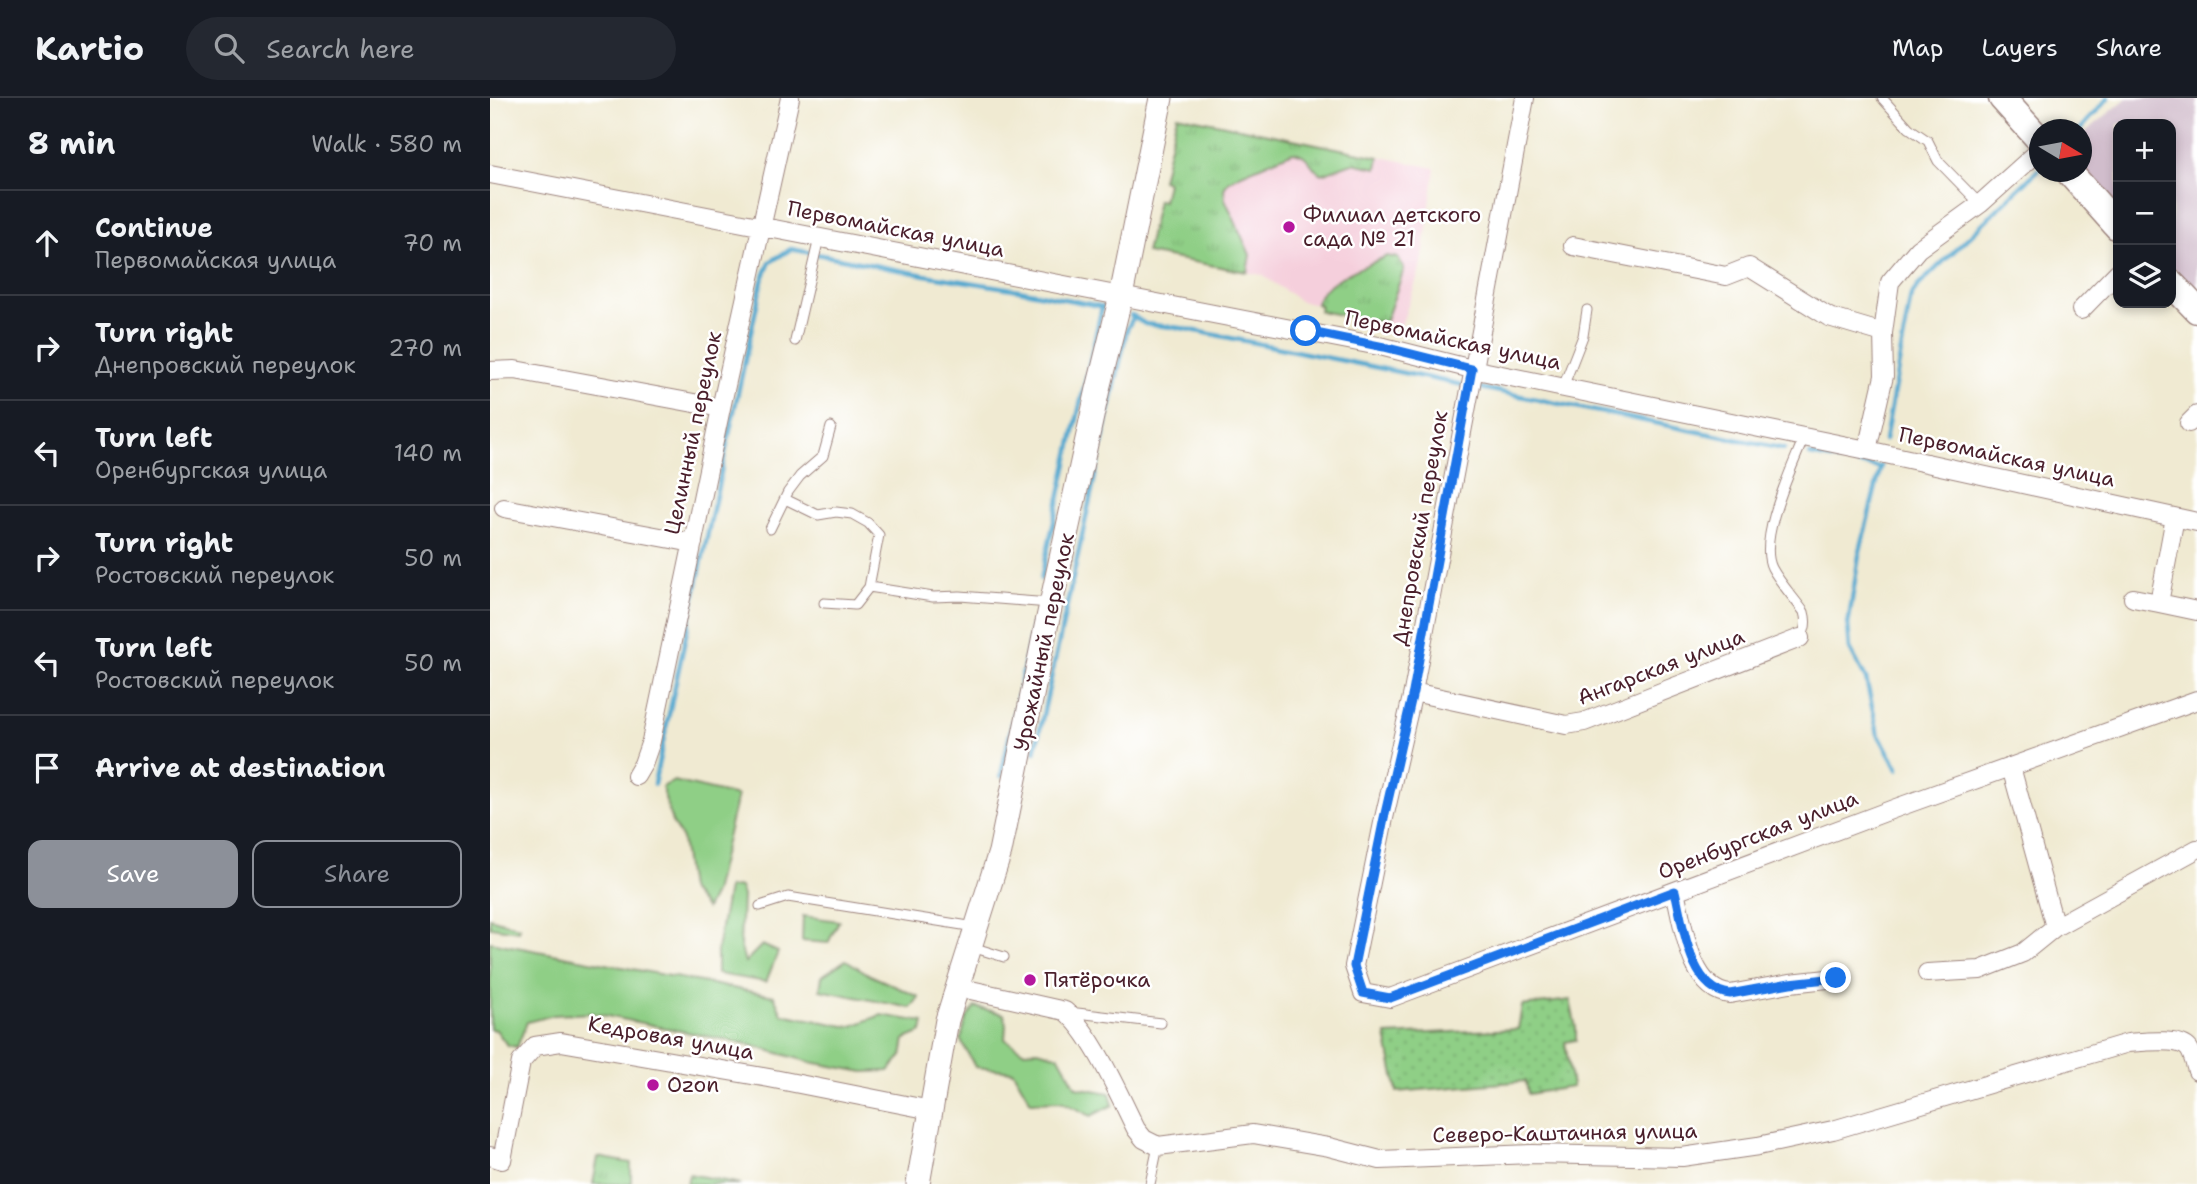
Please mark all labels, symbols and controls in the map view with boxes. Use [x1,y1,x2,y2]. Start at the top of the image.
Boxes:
search box [186,17,676,80]
text: Kartio [35,26,144,71]
icon: search [210,29,248,67]
text: Search here [266,31,415,66]
text: Map [1892,32,1943,64]
text: Layers [1981,32,2058,64]
text: Share [2096,32,2162,64]
north arrow [2029,119,2092,182]
map controls [2113,119,2176,308]
button: + [2113,119,2176,182]
text: 8 min [28,123,115,164]
text: Walk · 580 m [311,129,462,159]
button: − [2113,182,2176,245]
street label: Первомайская улица [785,194,1007,264]
place label: Филиал детского сада № 21 [1303,201,1481,253]
text: Continue [95,210,213,245]
marker: Филиал детского сада № 21 [1281,219,1297,235]
icon: ahead [28,224,66,262]
text: 70 m [403,228,462,258]
text: Первомайская улица [95,245,336,275]
button: layers [2113,245,2176,308]
street label: Первомайская улица [1342,303,1564,377]
text: Turn right [95,315,233,350]
route start [1290,315,1321,346]
icon: right [28,329,66,367]
street label: Целинный переулок [658,329,728,537]
text: 270 m [388,333,462,363]
text: Днепровский переулок [95,350,356,380]
street label: Днепровский переулок [1386,408,1454,648]
text: Turn left [95,420,212,455]
street label: Первомайская улица [1896,420,2118,494]
icon: left [28,434,66,472]
text: 140 m [394,438,462,468]
text: Оренбургская улица [95,455,327,485]
text: Turn right [95,525,233,560]
street label: Урожайный переулок [1007,530,1081,754]
icon: right [28,539,66,577]
text: 50 m [404,543,462,573]
text: Ростовский переулок [95,560,334,590]
street label: Ангарская улица [1573,622,1749,712]
text: Turn left [95,630,212,665]
icon: left [28,644,66,682]
text: 50 m [404,648,462,678]
text: Ростовский переулок [95,665,334,695]
icon: arrive [28,749,66,787]
text: Arrive at destination [95,750,385,785]
street label: Оренбургская улица [1654,784,1862,886]
button: Save [28,840,238,908]
button: Share [252,840,462,908]
route end [1820,962,1851,993]
place label: Пятёрочка [1044,966,1150,994]
marker: Пятёрочка [1022,972,1038,988]
street label: Кедровая улица [586,1010,756,1066]
place label: Ozon [667,1071,719,1099]
marker: Ozon [645,1077,661,1093]
street label: Северо-Каштачная улица [1432,1117,1698,1149]

